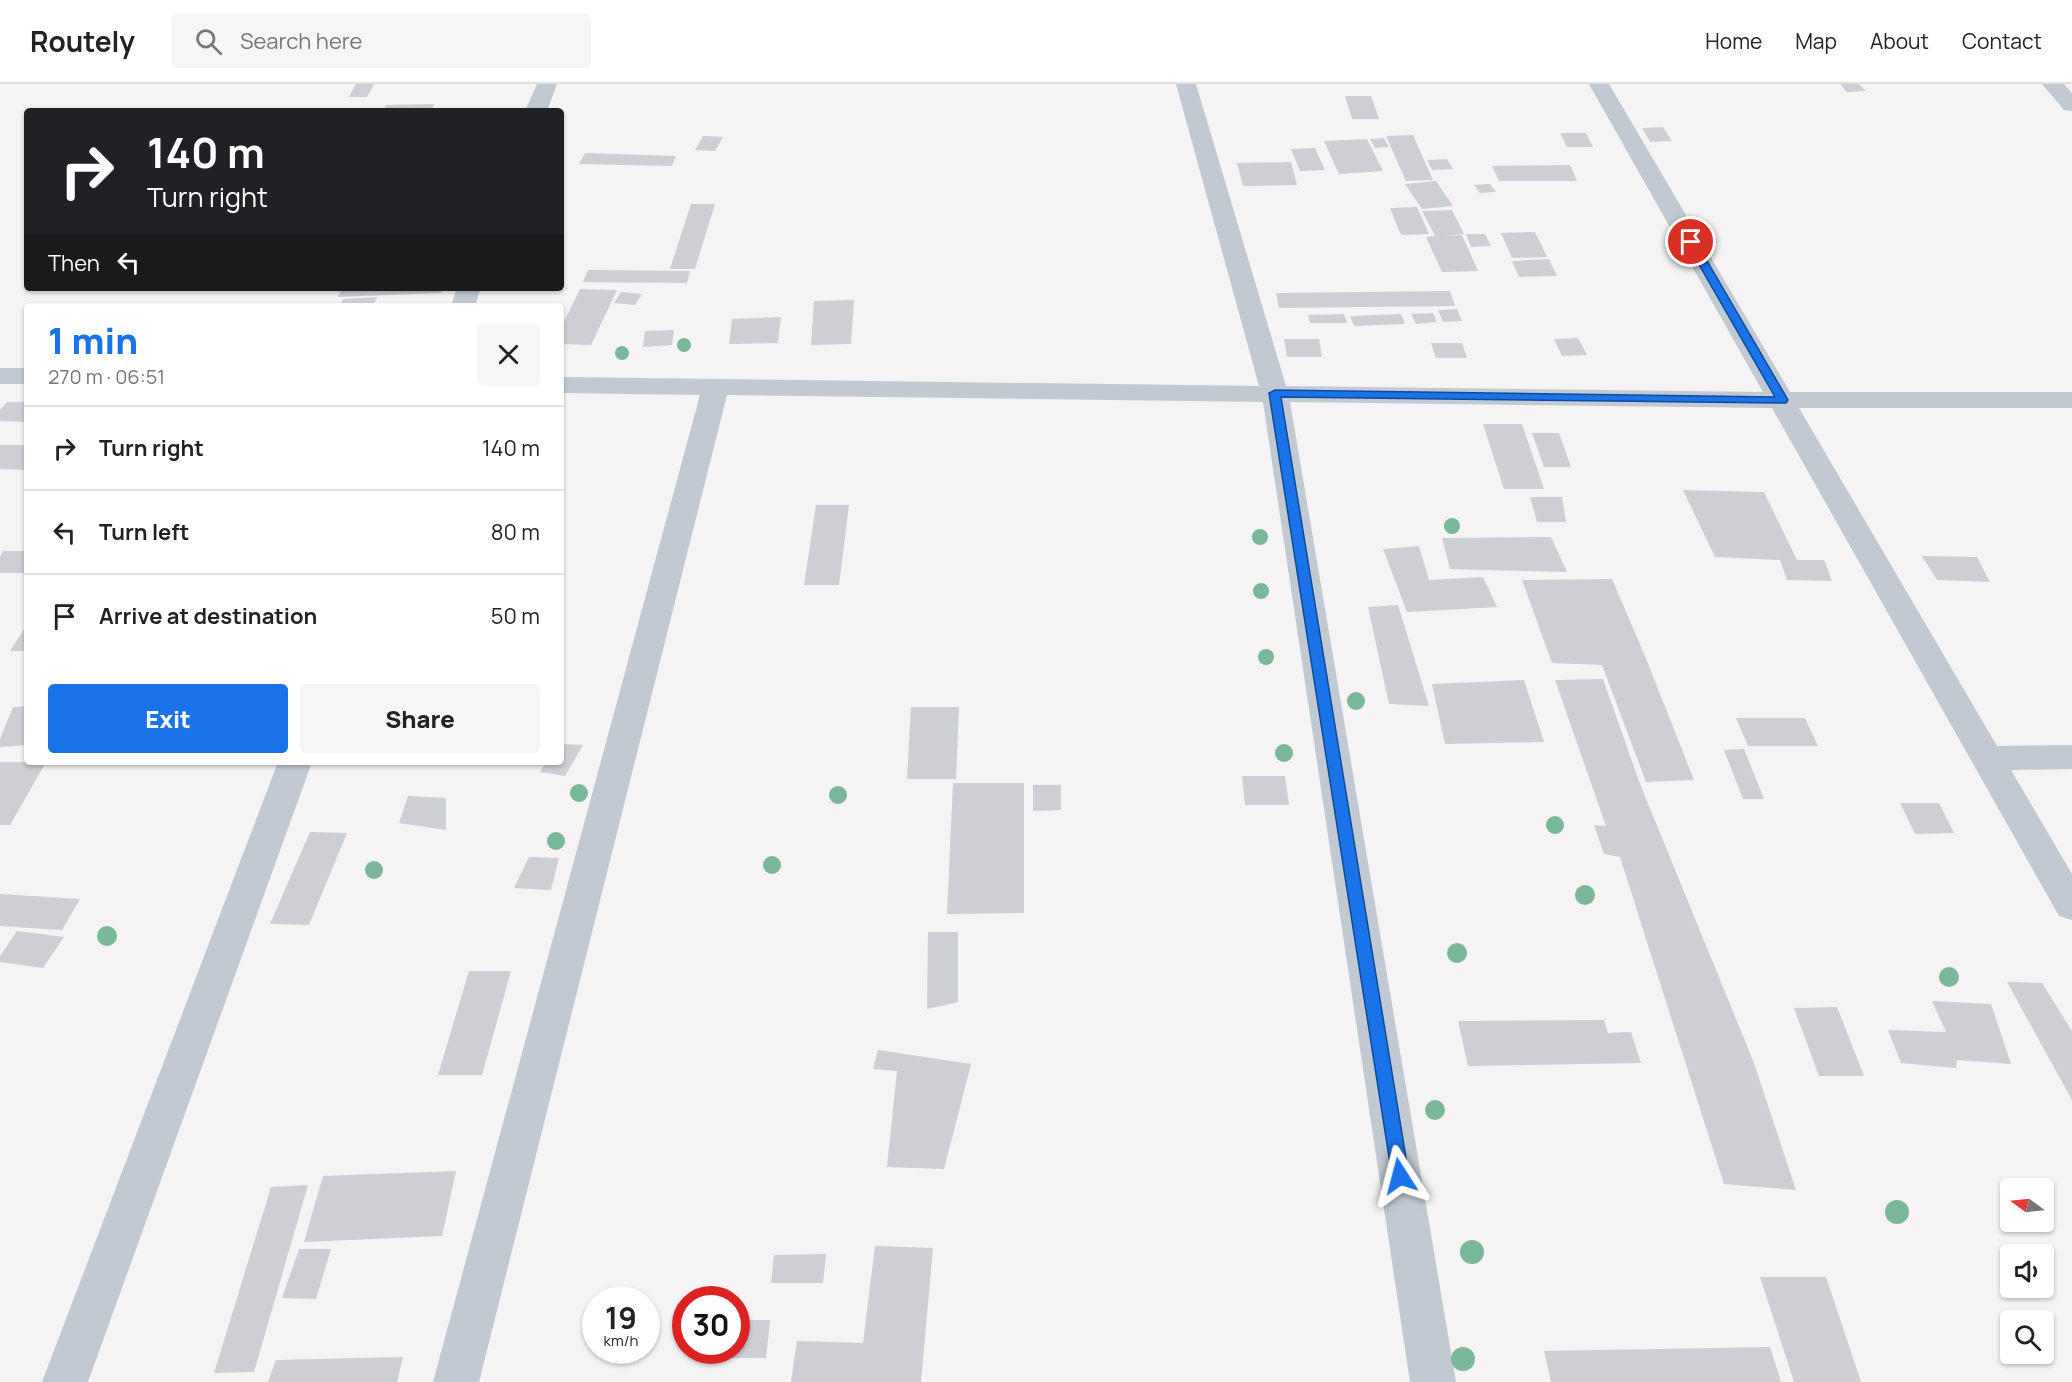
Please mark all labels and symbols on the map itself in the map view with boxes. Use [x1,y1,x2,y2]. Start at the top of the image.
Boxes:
pin [1665,216,1716,267]
position arrow [1368,1144,1432,1208]
north arrow [2000,1178,2054,1232]
speed limit sign: 30 [672,1286,750,1364]

